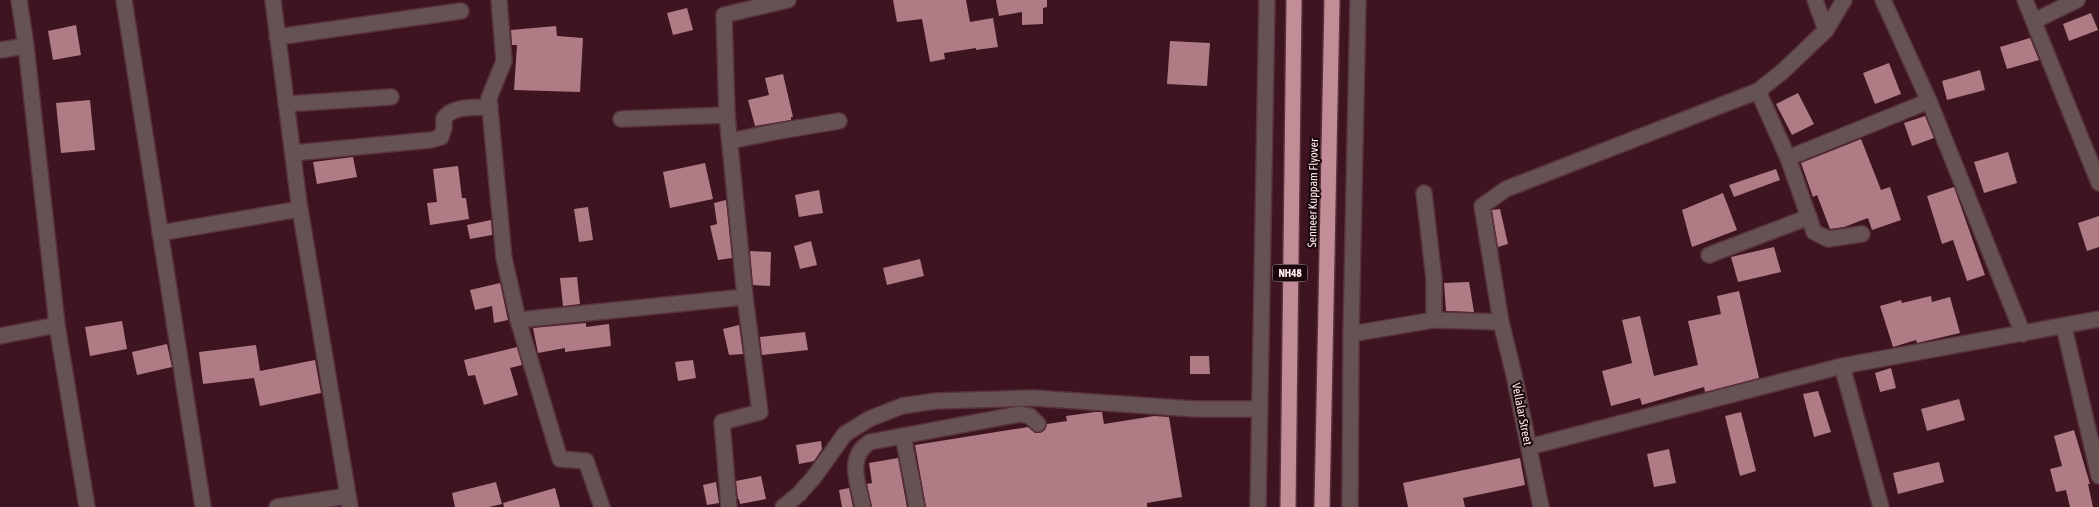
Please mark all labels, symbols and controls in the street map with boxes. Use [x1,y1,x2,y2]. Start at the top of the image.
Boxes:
street label: Senneer Kuppam Flyover [1305,138,1321,248]
road number: NH48 [1272,264,1308,282]
street label: Vellalar Street [1509,382,1535,447]

